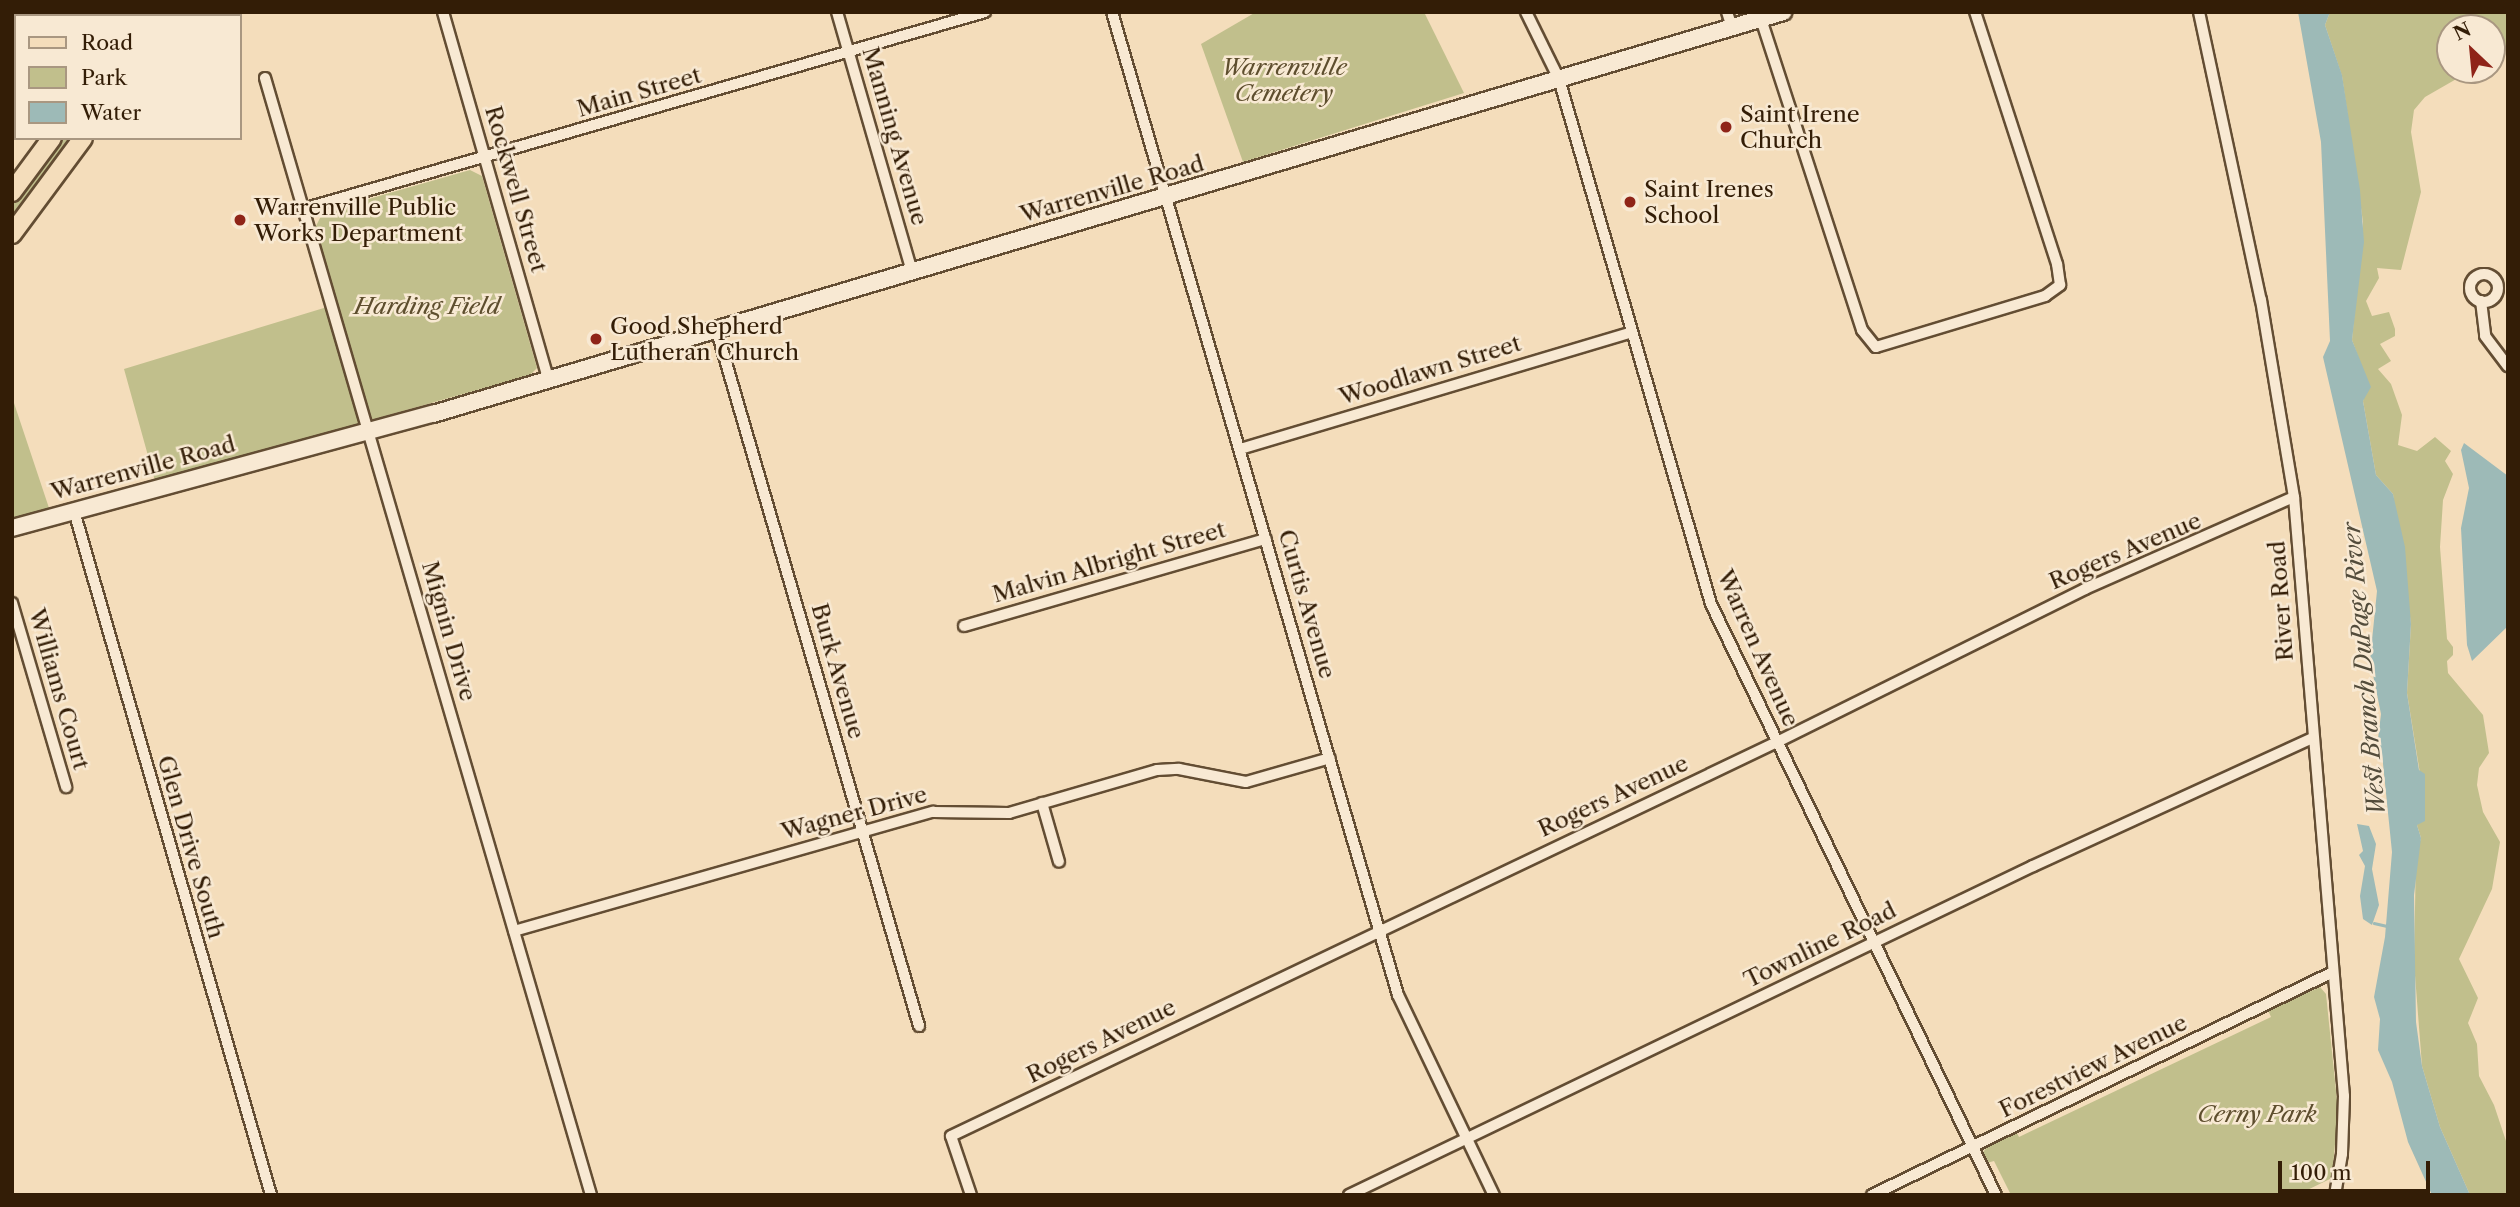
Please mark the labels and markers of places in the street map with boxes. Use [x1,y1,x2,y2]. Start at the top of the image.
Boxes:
place label: Saint Irene Church [1740,100,1860,154]
marker: Saint Irene Church [1718,119,1734,135]
place label: Saint Irenes School [1644,175,1774,229]
place label: Warrenville Public Works Department [254,193,463,247]
marker: Saint Irenes School [1622,194,1638,210]
marker: Warrenville Public Works Department [232,212,248,228]
place label: Good Shepherd Lutheran Church [610,312,799,366]
marker: Good Shepherd Lutheran Church [588,331,604,347]

